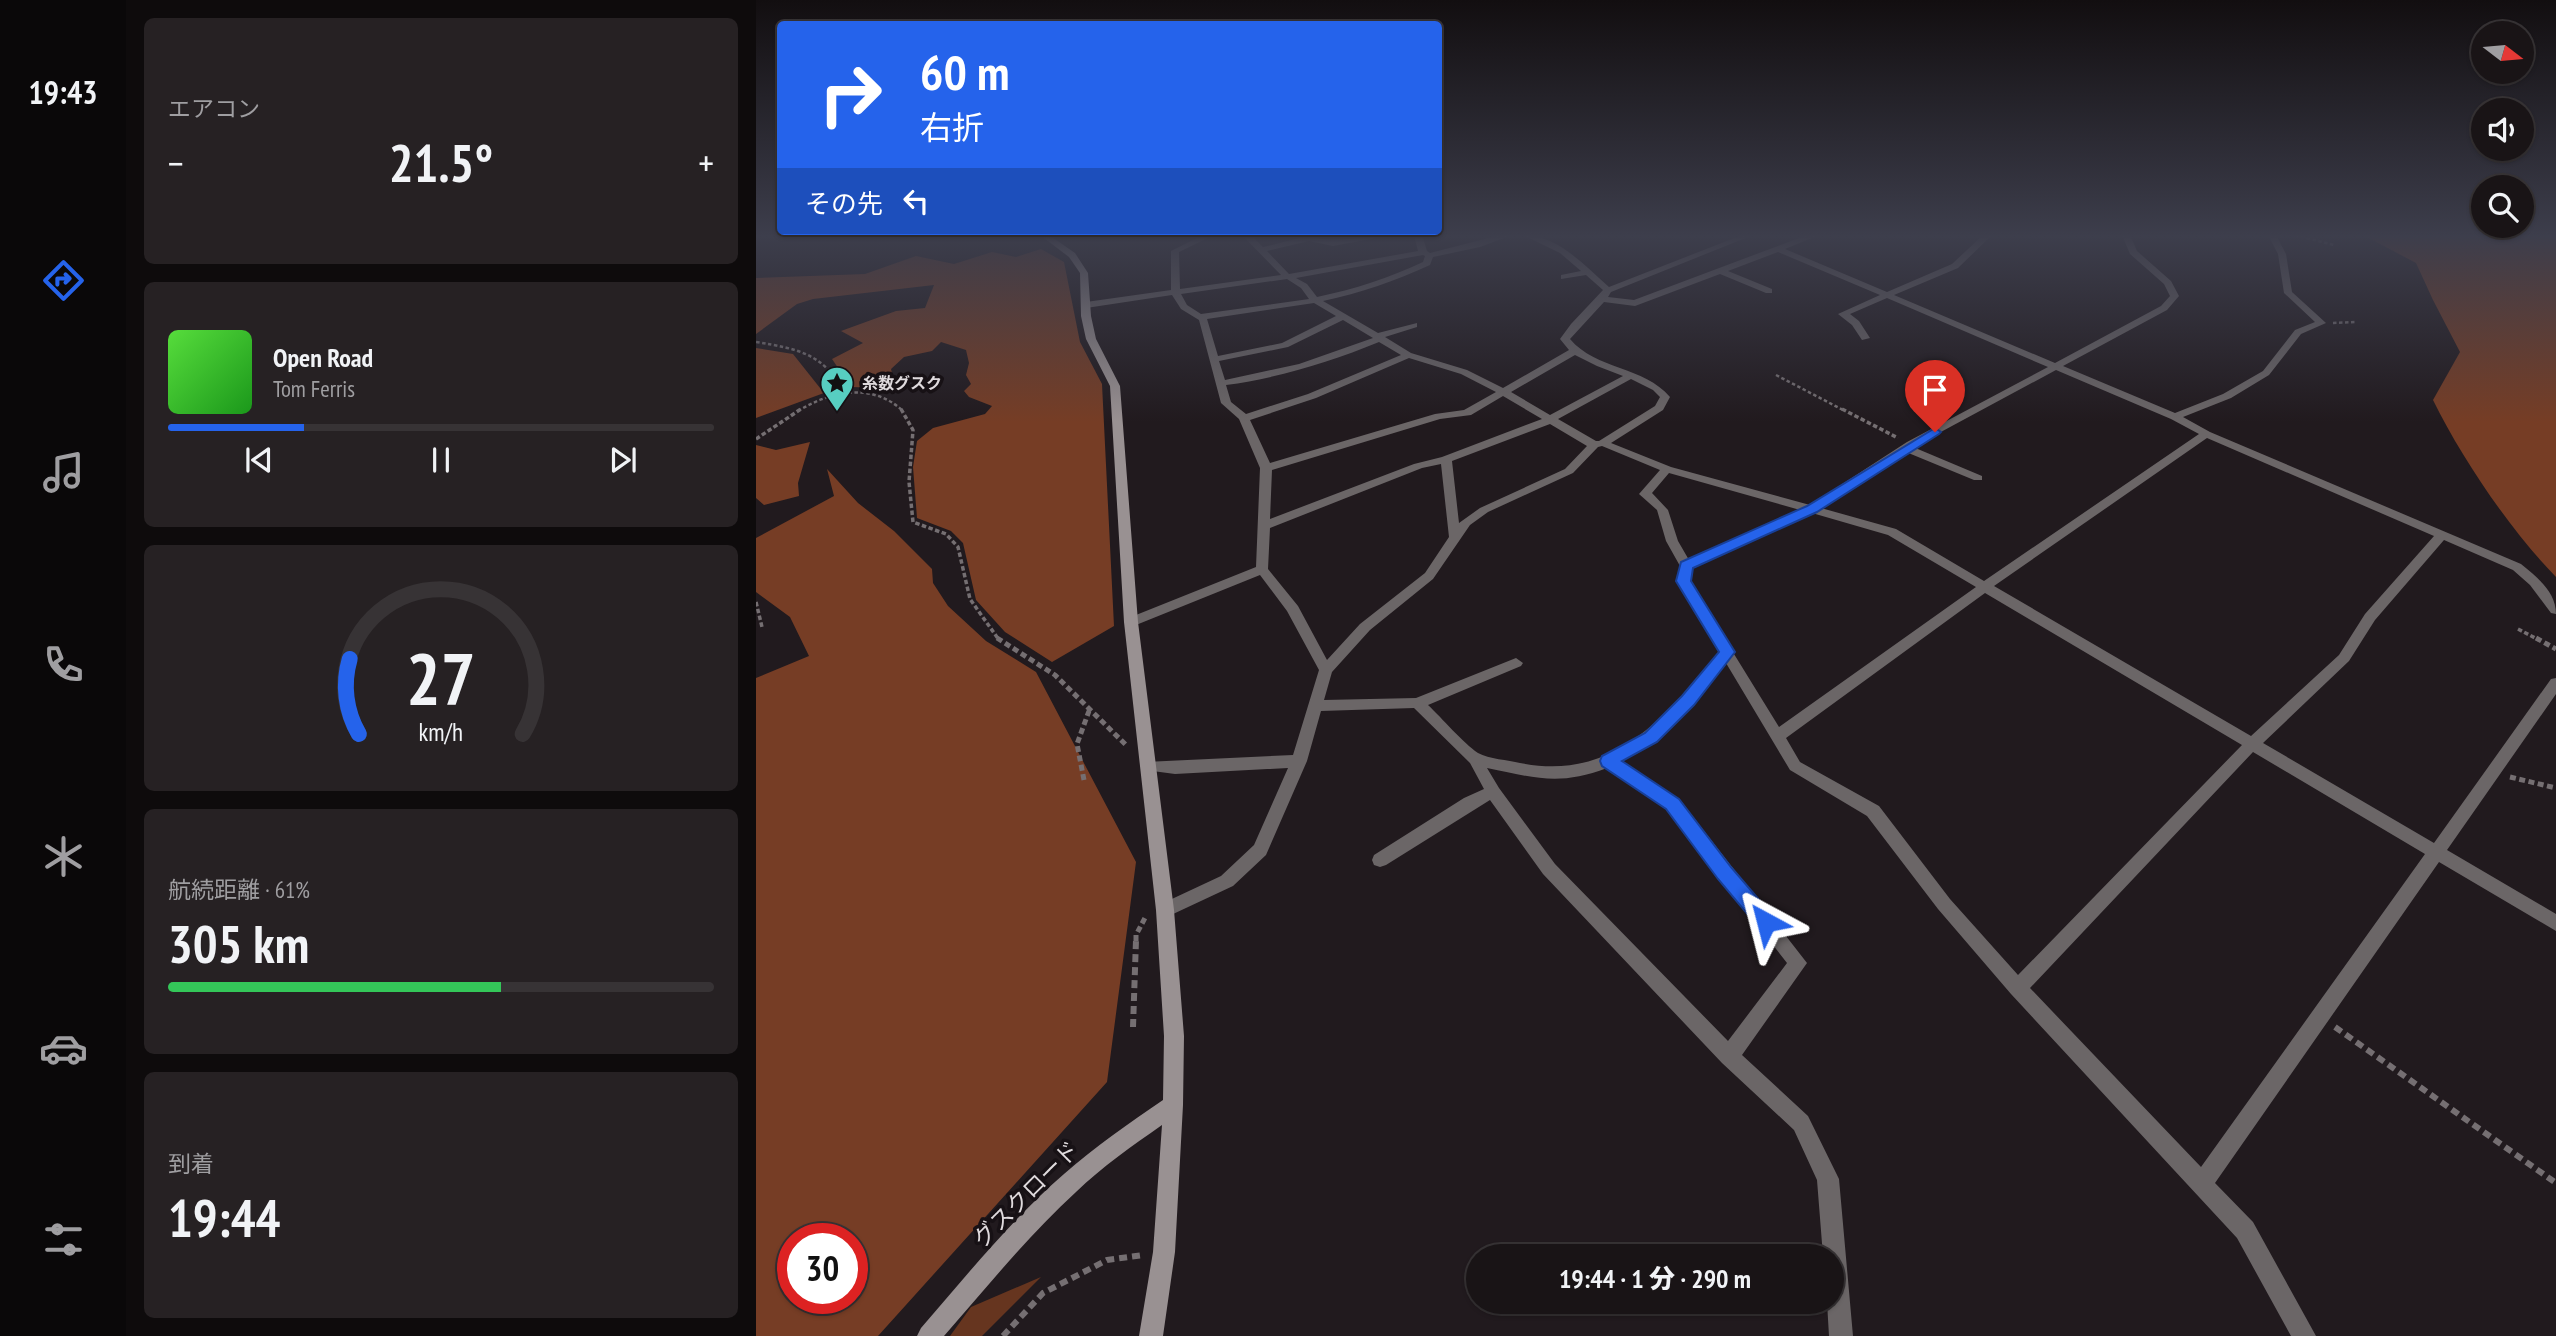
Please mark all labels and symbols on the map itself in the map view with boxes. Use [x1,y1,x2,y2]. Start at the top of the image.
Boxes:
north arrow [2471,21,2534,84]
pin [1905,360,1965,432]
place icon: 糸数グスク [818,364,856,413]
place label: 糸数グスク [862,373,942,393]
position arrow [1729,885,1803,959]
street label: グスクロード [967,1135,1085,1253]
speed limit sign: 30 [777,1223,868,1314]

